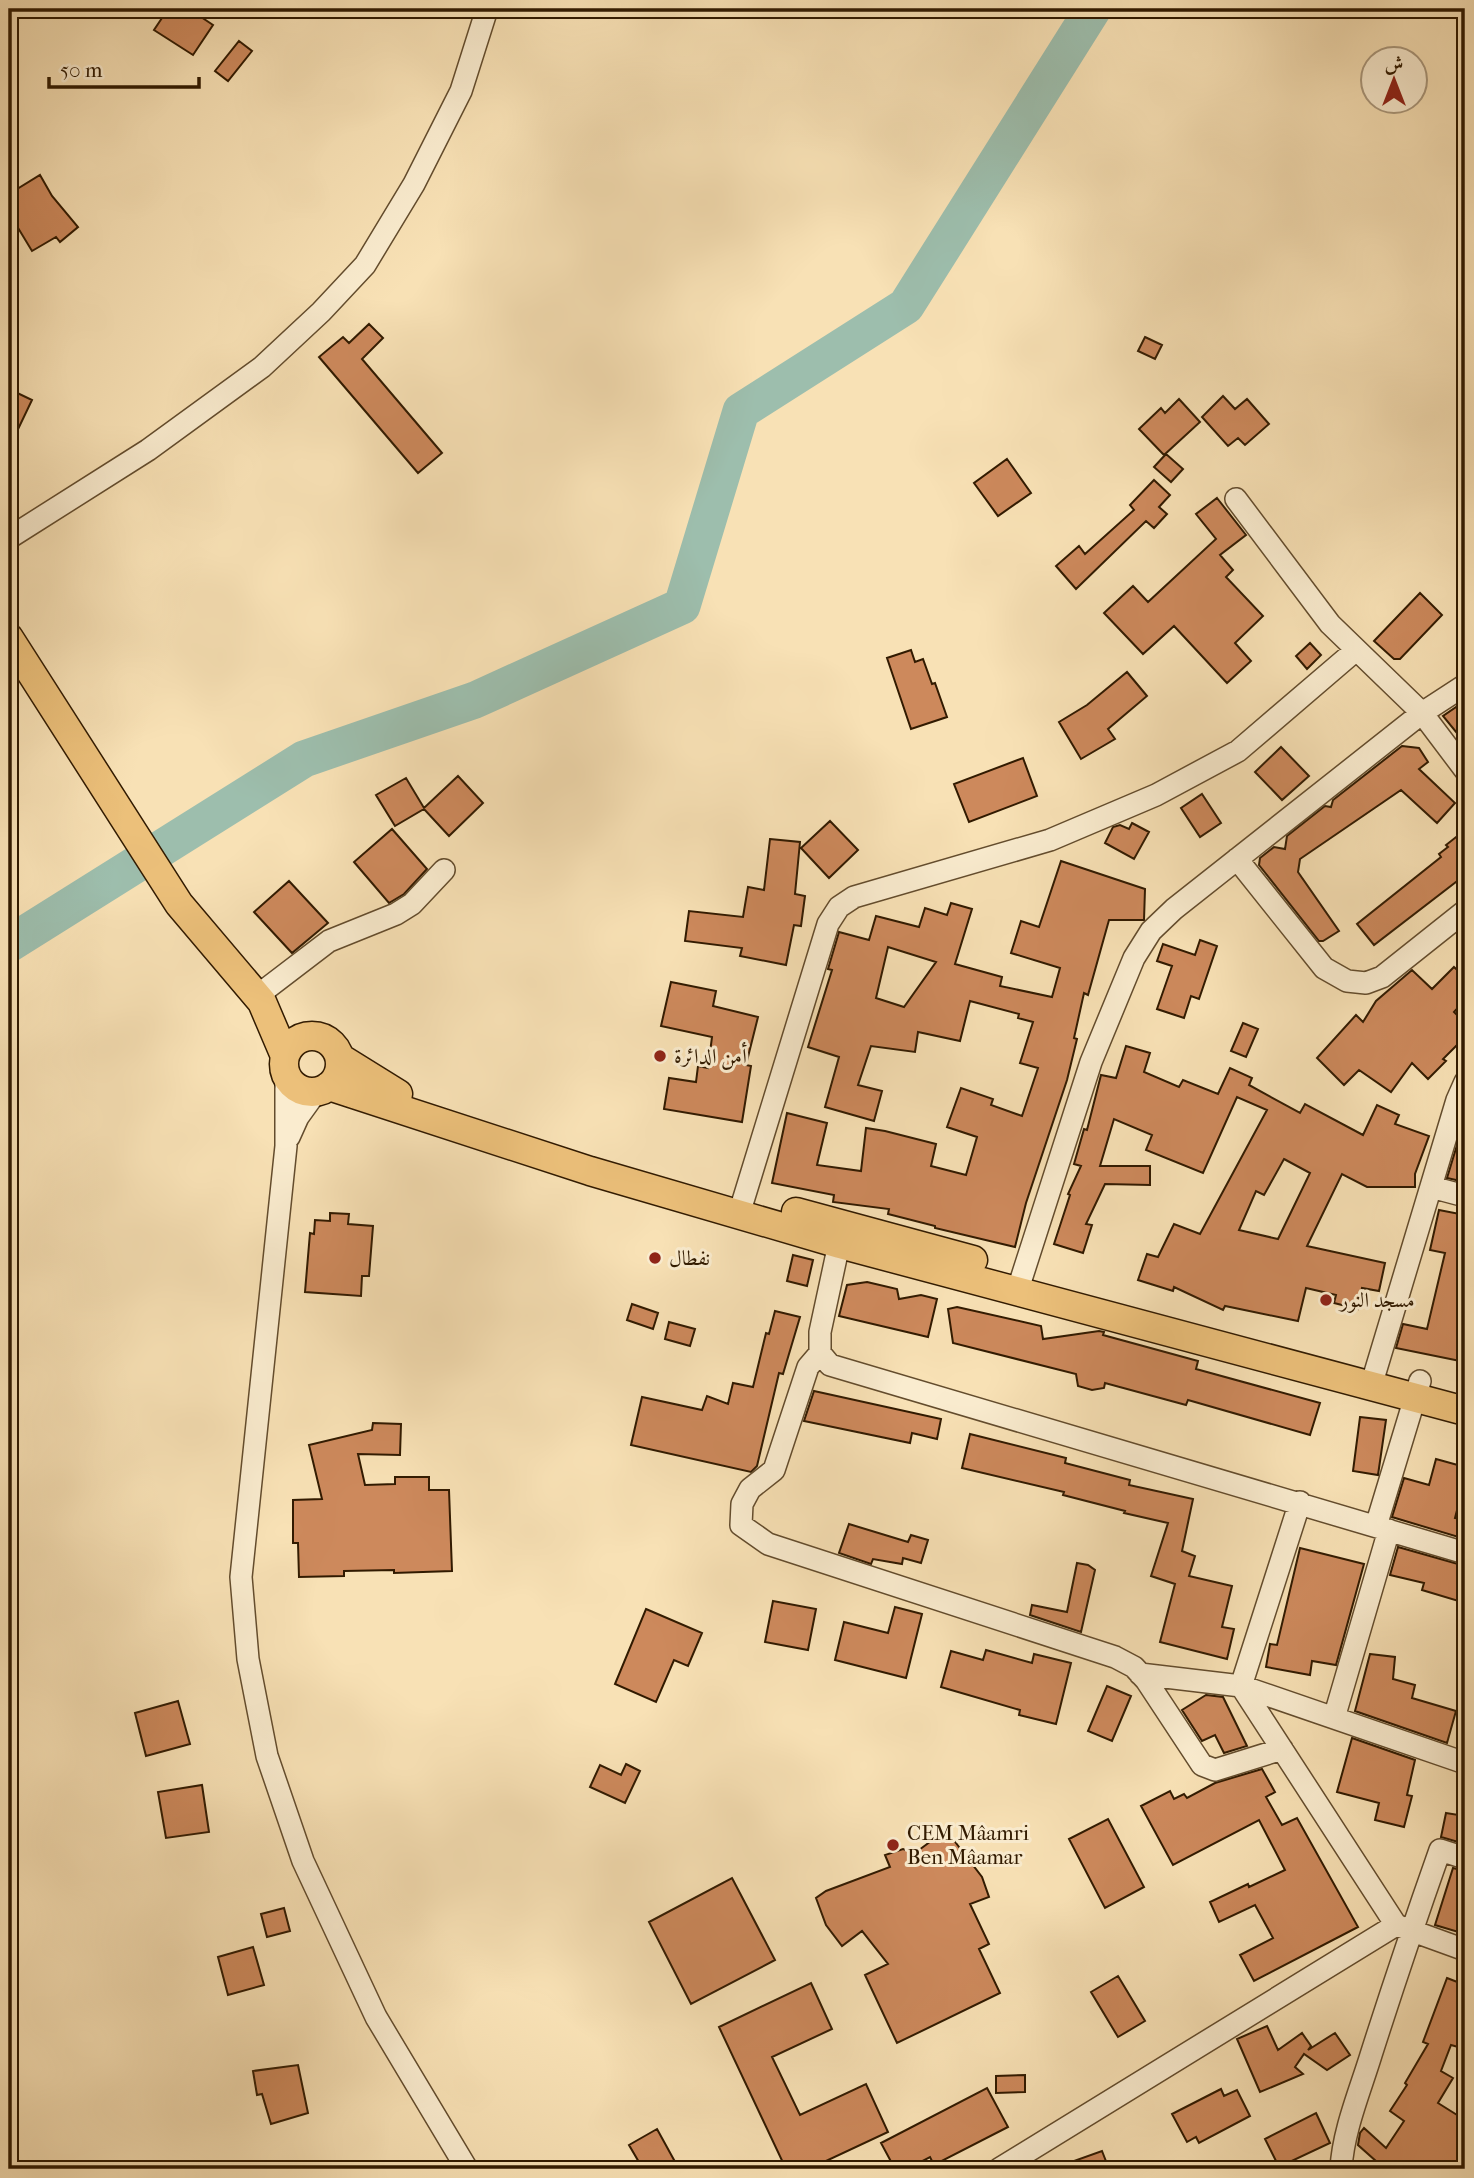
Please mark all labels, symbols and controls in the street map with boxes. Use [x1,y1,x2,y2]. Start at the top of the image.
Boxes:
scale bar [49,46,200,90]
north arrow [1358,46,1428,116]
text: ش [1385,53,1403,75]
text: 50 m [60,58,103,82]
place label: أمن الدائرة [674,1041,747,1070]
marker: أمن الدائرة [652,1048,668,1064]
place label: نفطال [669,1246,710,1270]
marker: نفطال [647,1250,663,1266]
place label: مسجد النور [1338,1288,1415,1313]
marker: مسجد النور [1318,1292,1334,1308]
place label: CEM Mâamri Ben Mâamar [907,1821,1029,1869]
marker: CEM Mâamri Ben Mâamar [885,1837,901,1853]

